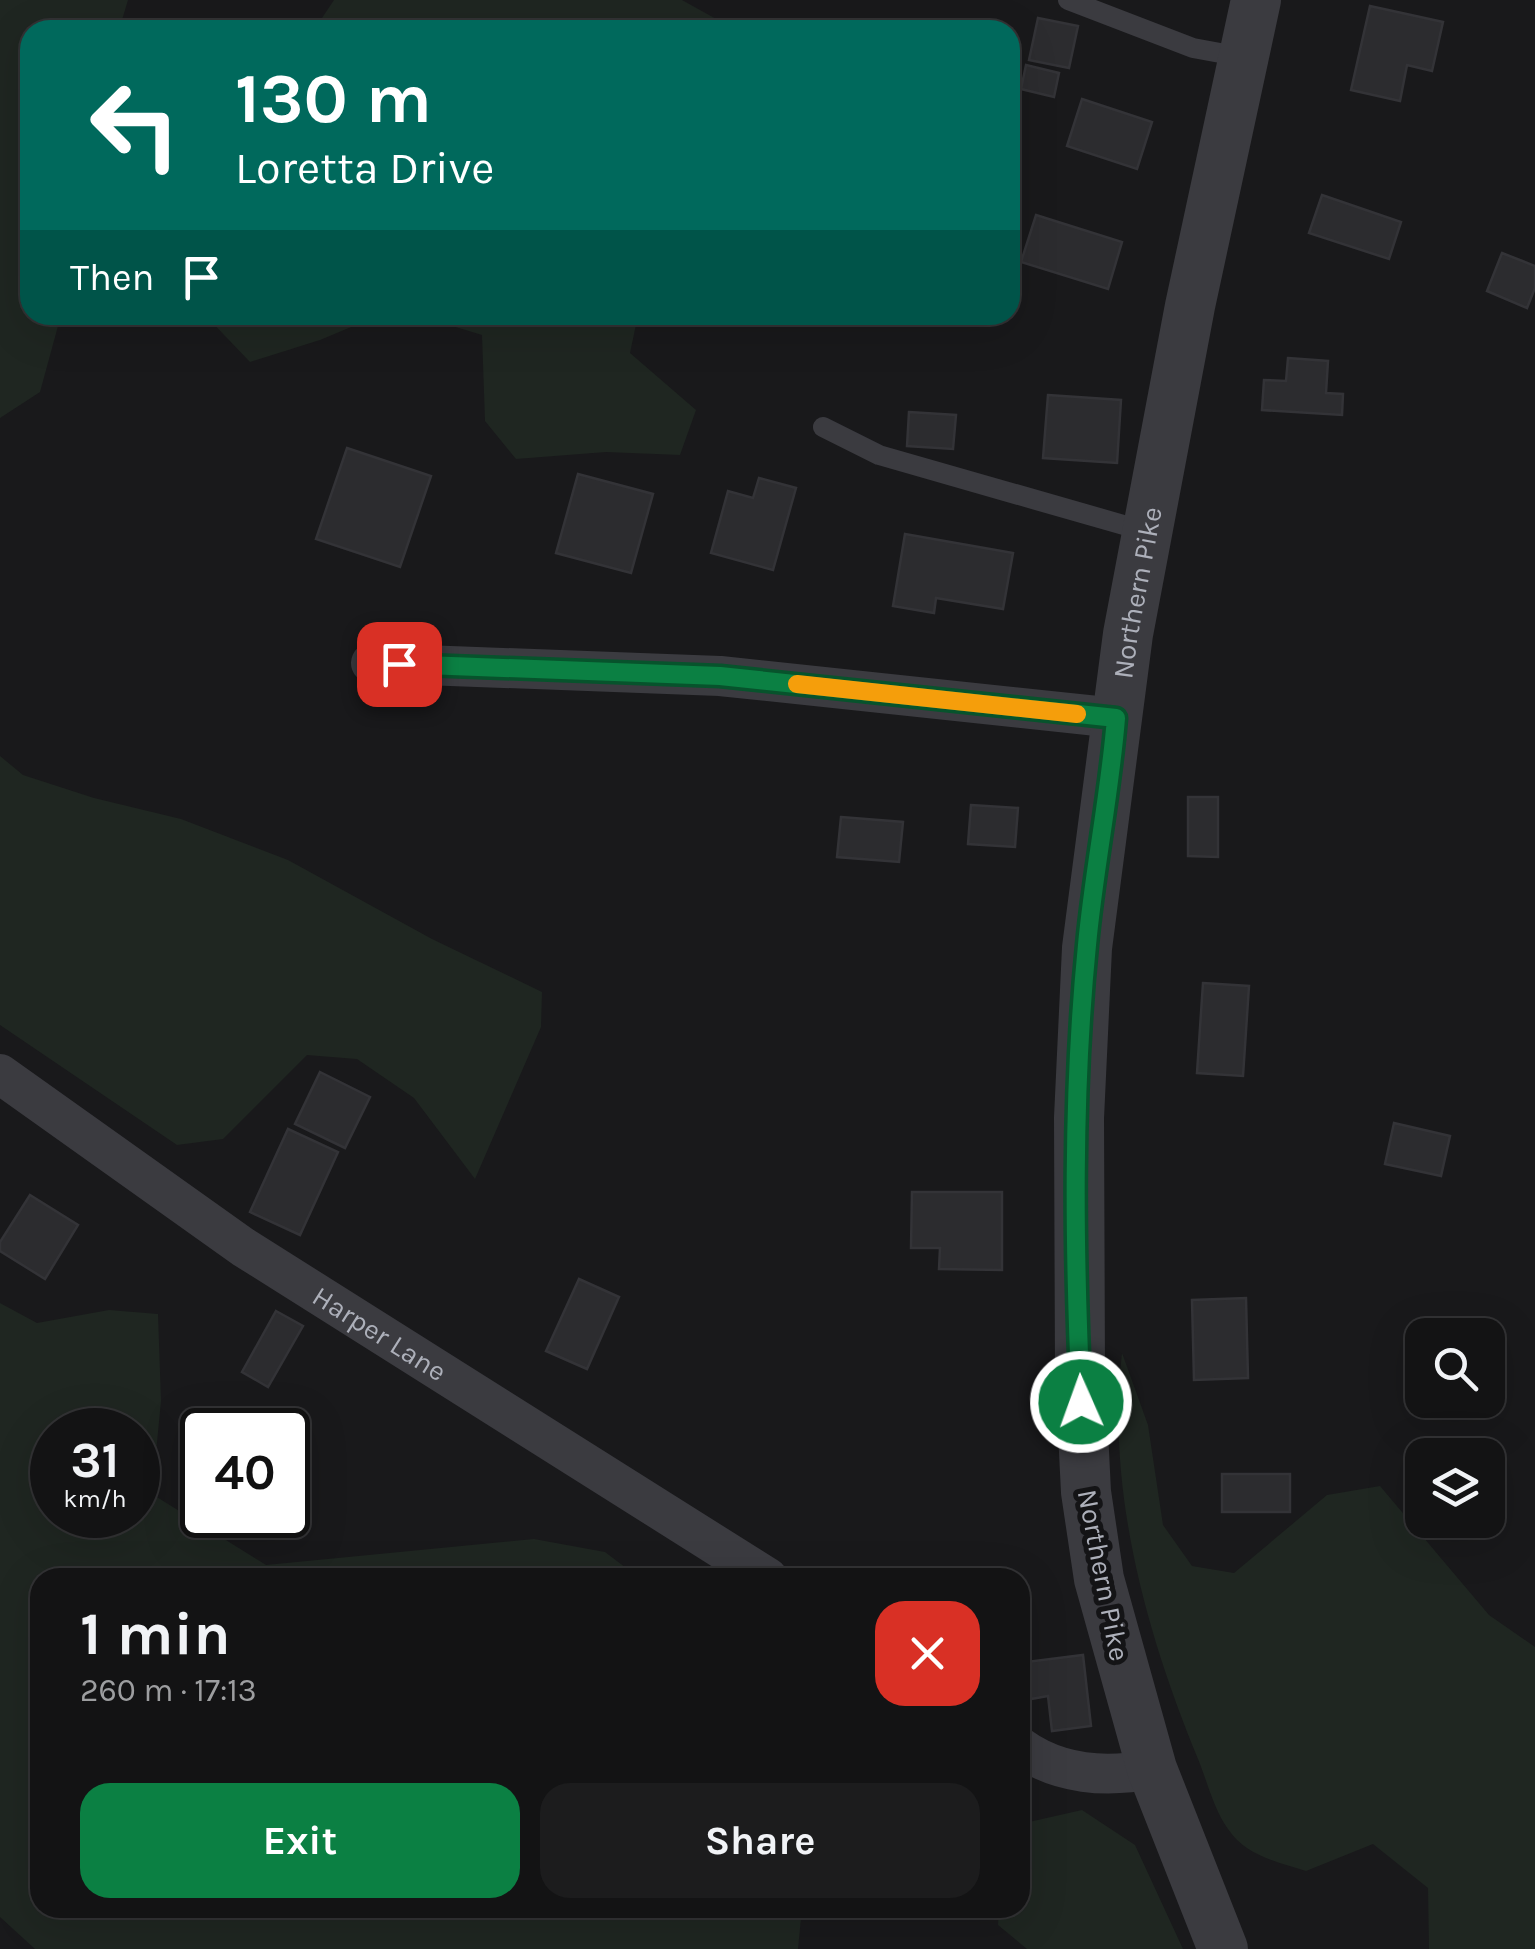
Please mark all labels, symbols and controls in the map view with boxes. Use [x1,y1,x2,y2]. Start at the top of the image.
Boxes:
text: 130 m [235,58,432,140]
icon: left [70,60,200,190]
text: Loretta Drive [235,142,494,194]
icon: arrive [174,250,229,305]
text: Then [70,255,154,300]
street label: Northern Pike [1106,504,1169,681]
pin [357,622,442,707]
icon: arrive [372,637,427,692]
street label: Harper Lane [307,1279,452,1388]
map controls [1405,1318,1505,1538]
button: search [1405,1318,1505,1418]
position arrow [1029,1350,1133,1454]
speed limit sign: 40 [180,1408,310,1538]
text: 31 [71,1431,119,1490]
button: layers [1405,1438,1505,1538]
text: km/h [63,1484,127,1513]
street label: Northern Pike [1071,1487,1136,1664]
text: 1 min [80,1599,231,1669]
button: close [875,1601,980,1706]
text: 260 m · 17:13 [80,1672,257,1709]
button: Exit [80,1783,520,1898]
button: Share [540,1783,980,1898]

